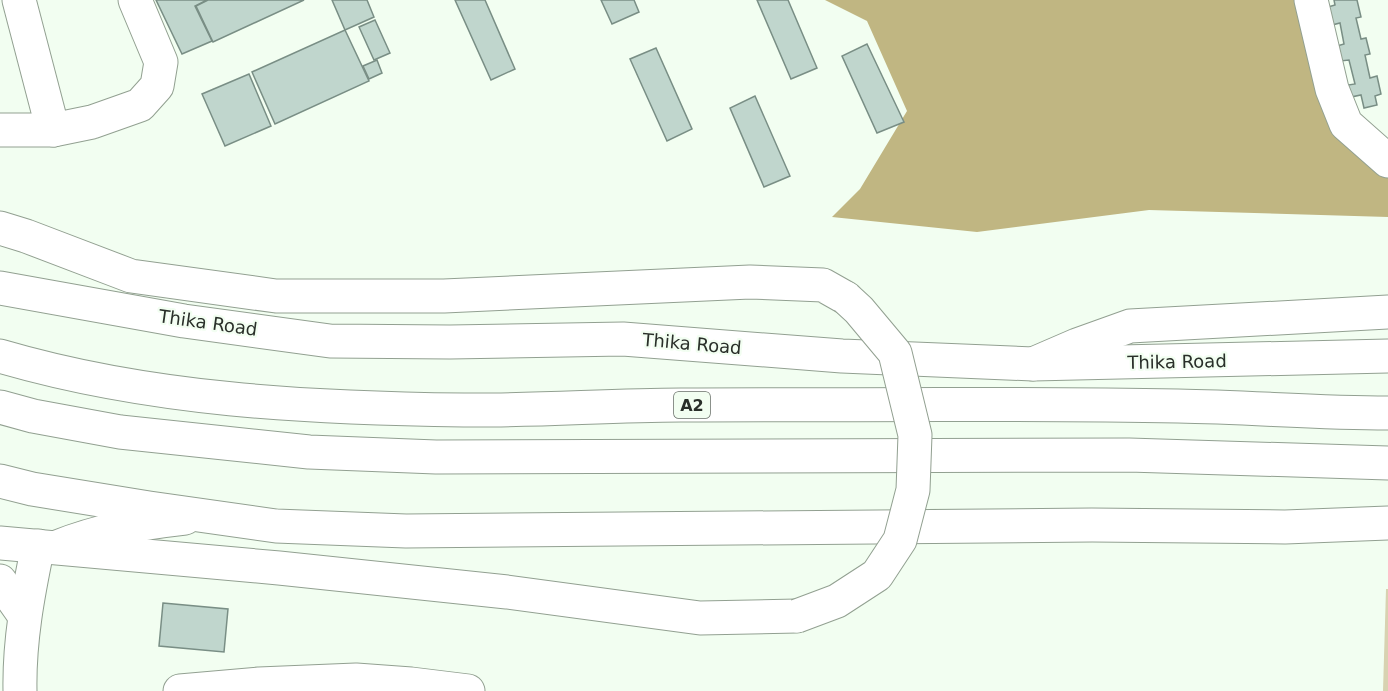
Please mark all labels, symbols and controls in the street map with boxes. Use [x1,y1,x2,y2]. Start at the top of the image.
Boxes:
street label: Thika Road [156,305,259,340]
street label: Thika Road [641,329,742,358]
street label: Thika Road [1126,350,1227,373]
road number: A2 [674,392,710,418]

